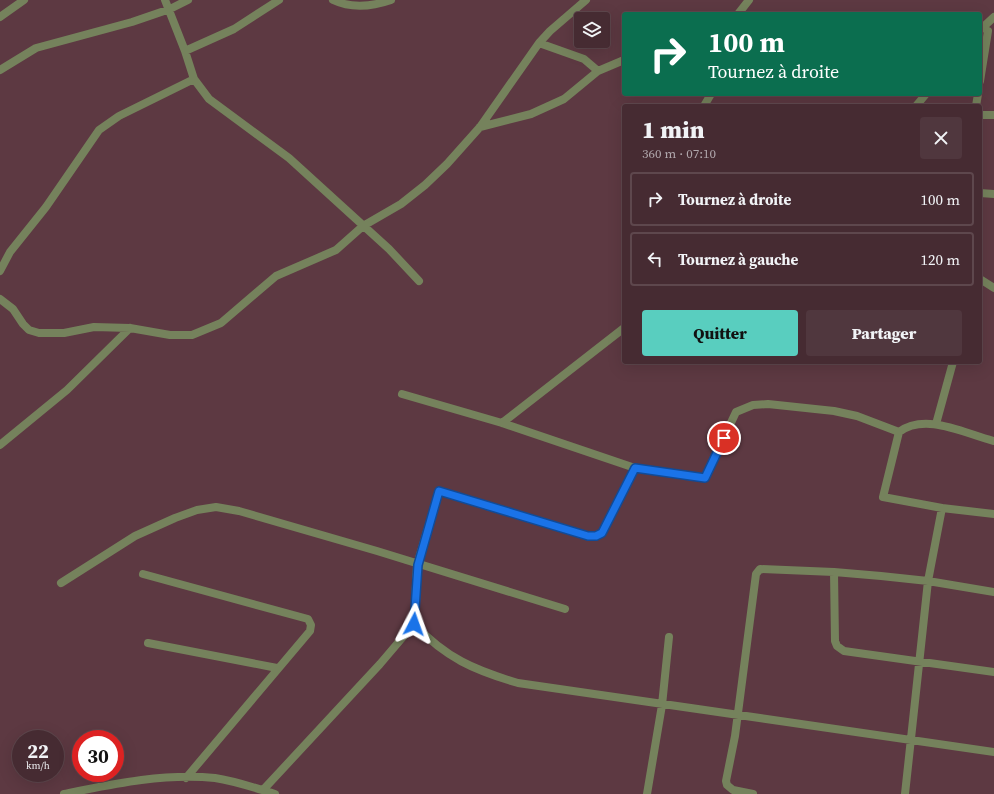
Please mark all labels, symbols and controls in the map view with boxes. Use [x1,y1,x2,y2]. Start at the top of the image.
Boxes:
map controls [574,12,610,48]
button: layers [574,12,610,48]
text: 100 m [708,23,785,61]
icon: right [642,28,694,80]
text: Tournez à droite [708,59,839,84]
text: 1 min [642,113,705,146]
button: close [920,117,962,159]
text: 360 m · 07:10 [642,145,716,162]
icon: right [644,188,666,210]
text: Tournez à droite [678,189,791,210]
text: 100 m [920,189,960,210]
icon: left [644,248,666,270]
text: Tournez à gauche [678,249,798,270]
text: 120 m [920,249,960,270]
button: Quitter [642,310,798,356]
button: Partager [806,310,962,356]
pin [707,421,741,455]
icon: arrive [713,427,735,449]
position arrow [393,603,435,645]
speed limit sign: 30 [72,730,124,782]
text: 22 [27,737,49,765]
text: km/h [26,759,50,772]

